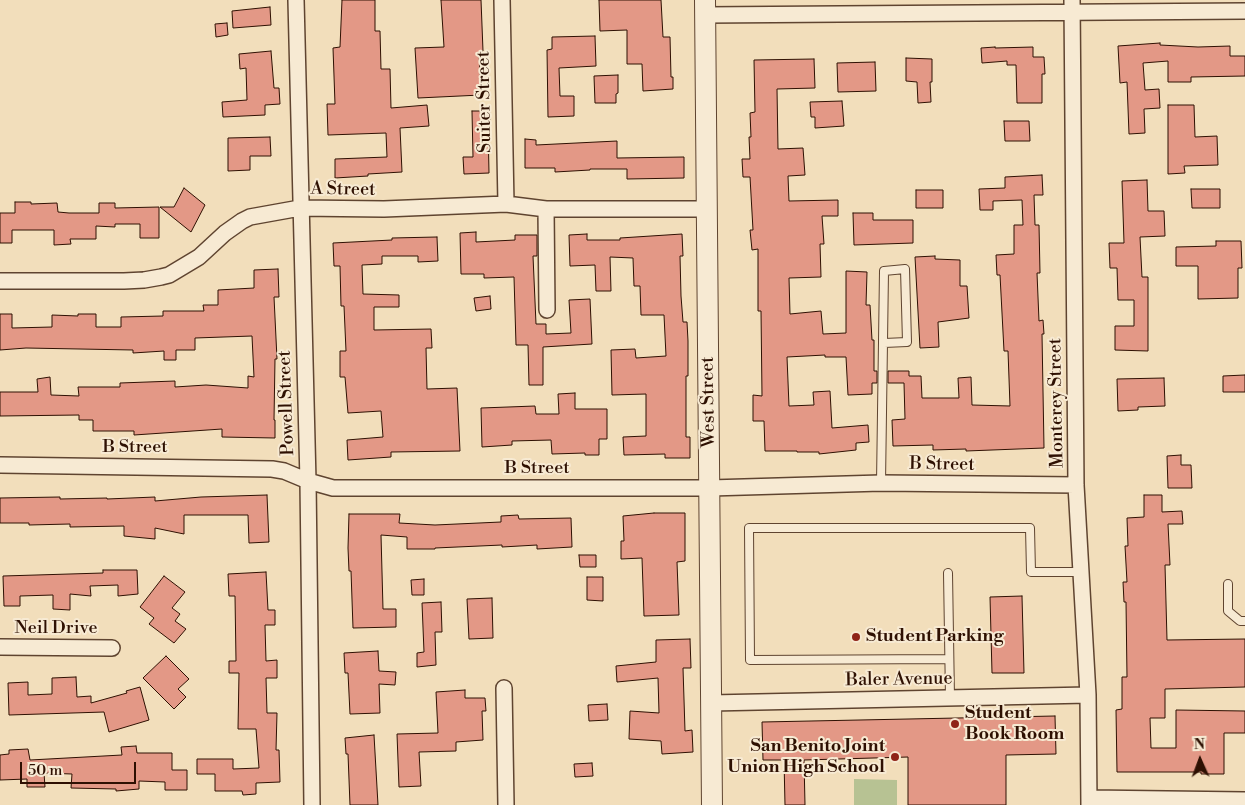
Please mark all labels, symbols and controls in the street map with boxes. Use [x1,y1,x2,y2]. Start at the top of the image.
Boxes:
street label: Suiter Street [473,51,497,153]
street label: A Street [310,179,376,201]
street label: Monterey Street [1045,338,1069,468]
street label: Powell Street [274,350,300,456]
street label: West Street [697,356,721,448]
street label: B Street [102,437,168,459]
street label: B Street [909,454,975,476]
street label: B Street [504,458,570,480]
street label: Neil Drive [14,618,98,640]
place label: Student Parking [866,626,1004,648]
marker: Student Parking [850,631,862,643]
street label: Baler Avenue [845,668,953,692]
place label: Student Book Room [965,703,1064,746]
marker: Student Book Room [949,718,961,730]
north arrow [1175,735,1225,785]
place label: San Benito Joint Union High School [727,736,885,779]
text: N [1194,736,1205,754]
marker: San Benito Joint Union High School [889,751,901,763]
scale bar [22,752,139,784]
text: 50 m [28,761,62,780]

